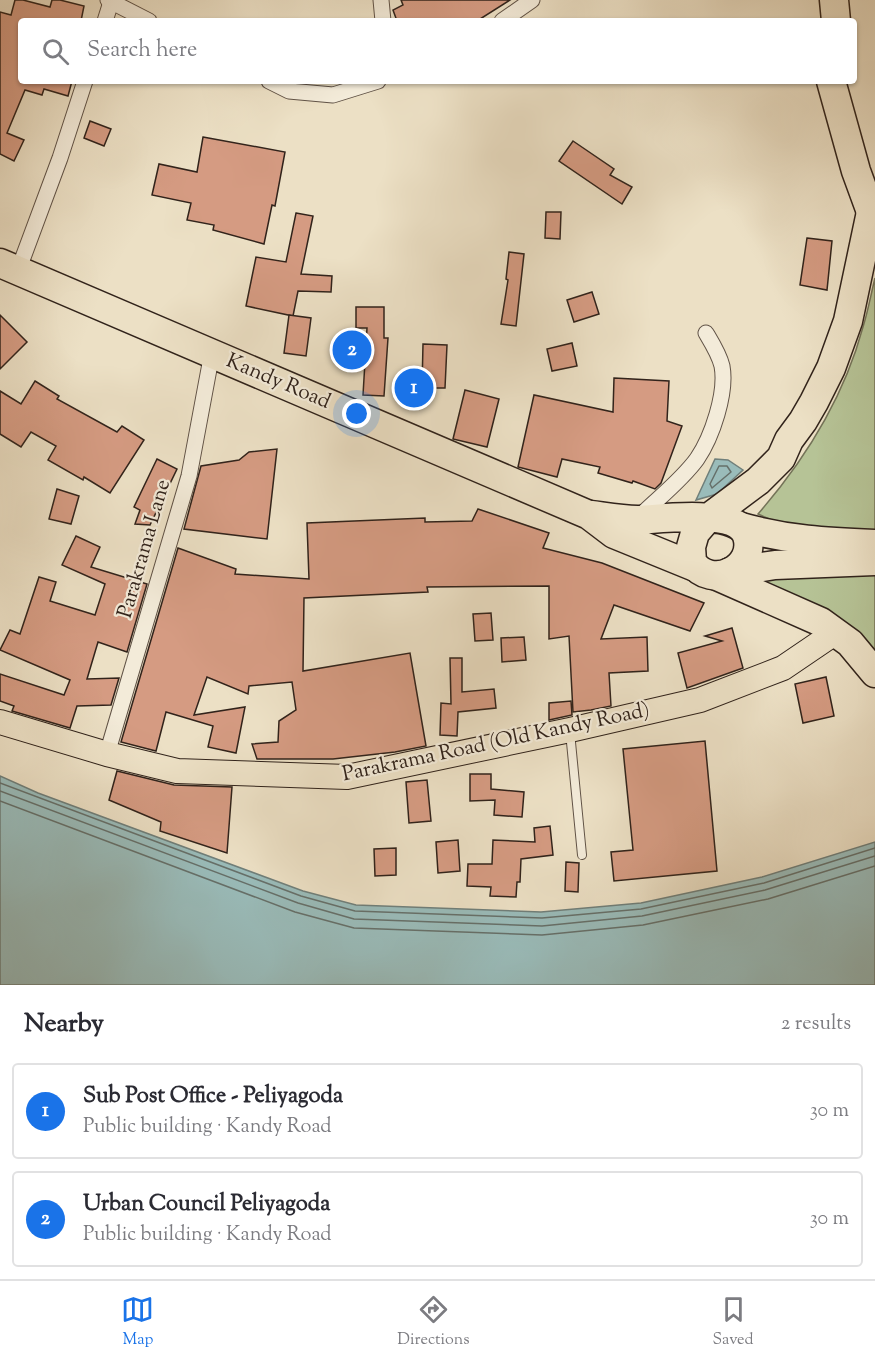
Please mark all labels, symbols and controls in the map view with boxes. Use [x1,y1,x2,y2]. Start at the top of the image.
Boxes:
search box [18,18,857,84]
icon: search [39,35,72,68]
text: Search here [87,35,197,67]
pin: 2 [332,328,372,372]
street label: Kandy Road [221,347,335,418]
pin: 1 [394,366,434,410]
your location [342,399,371,428]
street label: Parakrama Lane [111,476,179,622]
street label: Parakrama Road (Old Kandy Road) [340,696,652,790]
text: Nearby [24,1006,104,1043]
text: 2 results [781,1010,851,1039]
text: Sub Post Office - Peliyagoda [83,1081,343,1113]
text: 1 [42,1097,49,1126]
text: 30 m [810,1097,849,1126]
text: Public building · Kandy Road [83,1113,332,1142]
text: Urban Council Peliyagoda [83,1189,330,1221]
text: 2 [41,1205,50,1234]
text: 30 m [810,1205,849,1234]
text: Public building · Kandy Road [83,1221,332,1250]
tab: Map [121,1293,154,1352]
tab: Directions [397,1293,470,1352]
tab: Saved [712,1293,754,1352]

